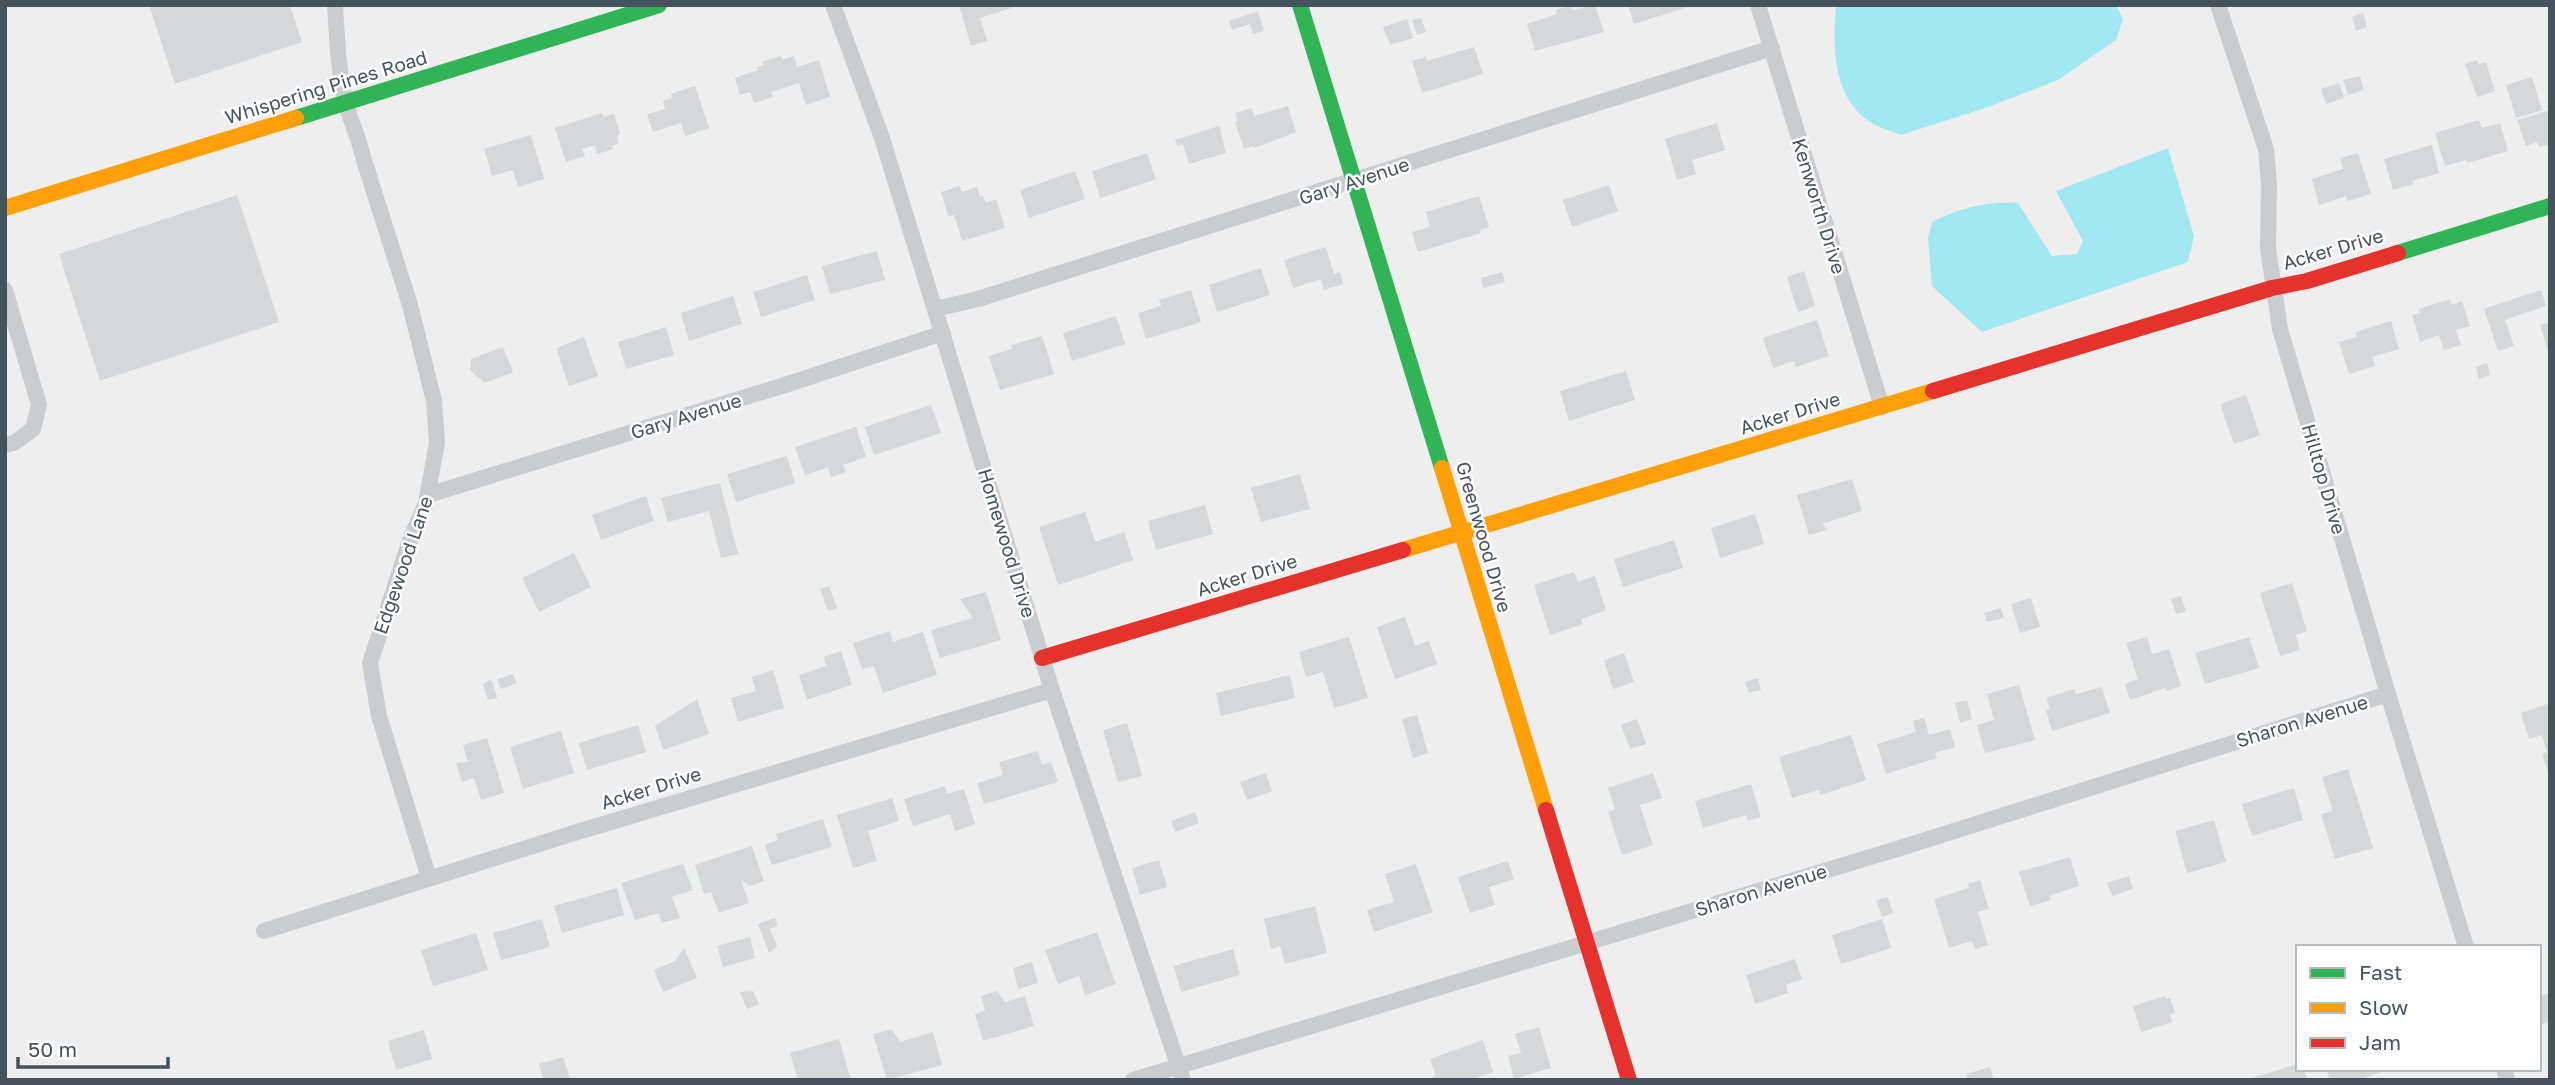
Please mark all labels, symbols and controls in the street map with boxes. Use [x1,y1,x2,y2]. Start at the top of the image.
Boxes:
street label: Whispering Pines Road [222,45,430,128]
street label: Kenworth Drive [1788,135,1851,277]
street label: Gary Avenue [1296,152,1412,209]
street label: Acker Drive [2280,223,2386,274]
street label: Acker Drive [1737,386,1843,439]
street label: Gary Avenue [628,388,744,443]
street label: Hilltop Drive [2298,421,2351,537]
street label: Greenwood Drive [1452,459,1517,615]
street label: Homewood Drive [974,465,1041,620]
street label: Edgewood Lane [368,493,437,637]
street label: Acker Drive [1194,548,1300,601]
street label: Sharon Avenue [2233,690,2371,752]
street label: Acker Drive [598,761,704,814]
street label: Sharon Avenue [1692,859,1830,921]
legend [2296,945,2541,1071]
text: Fast [2359,959,2402,985]
text: Slow [2359,994,2408,1020]
scale bar [18,1026,168,1070]
text: Jam [2359,1029,2401,1055]
text: 50 m [28,1036,77,1062]

